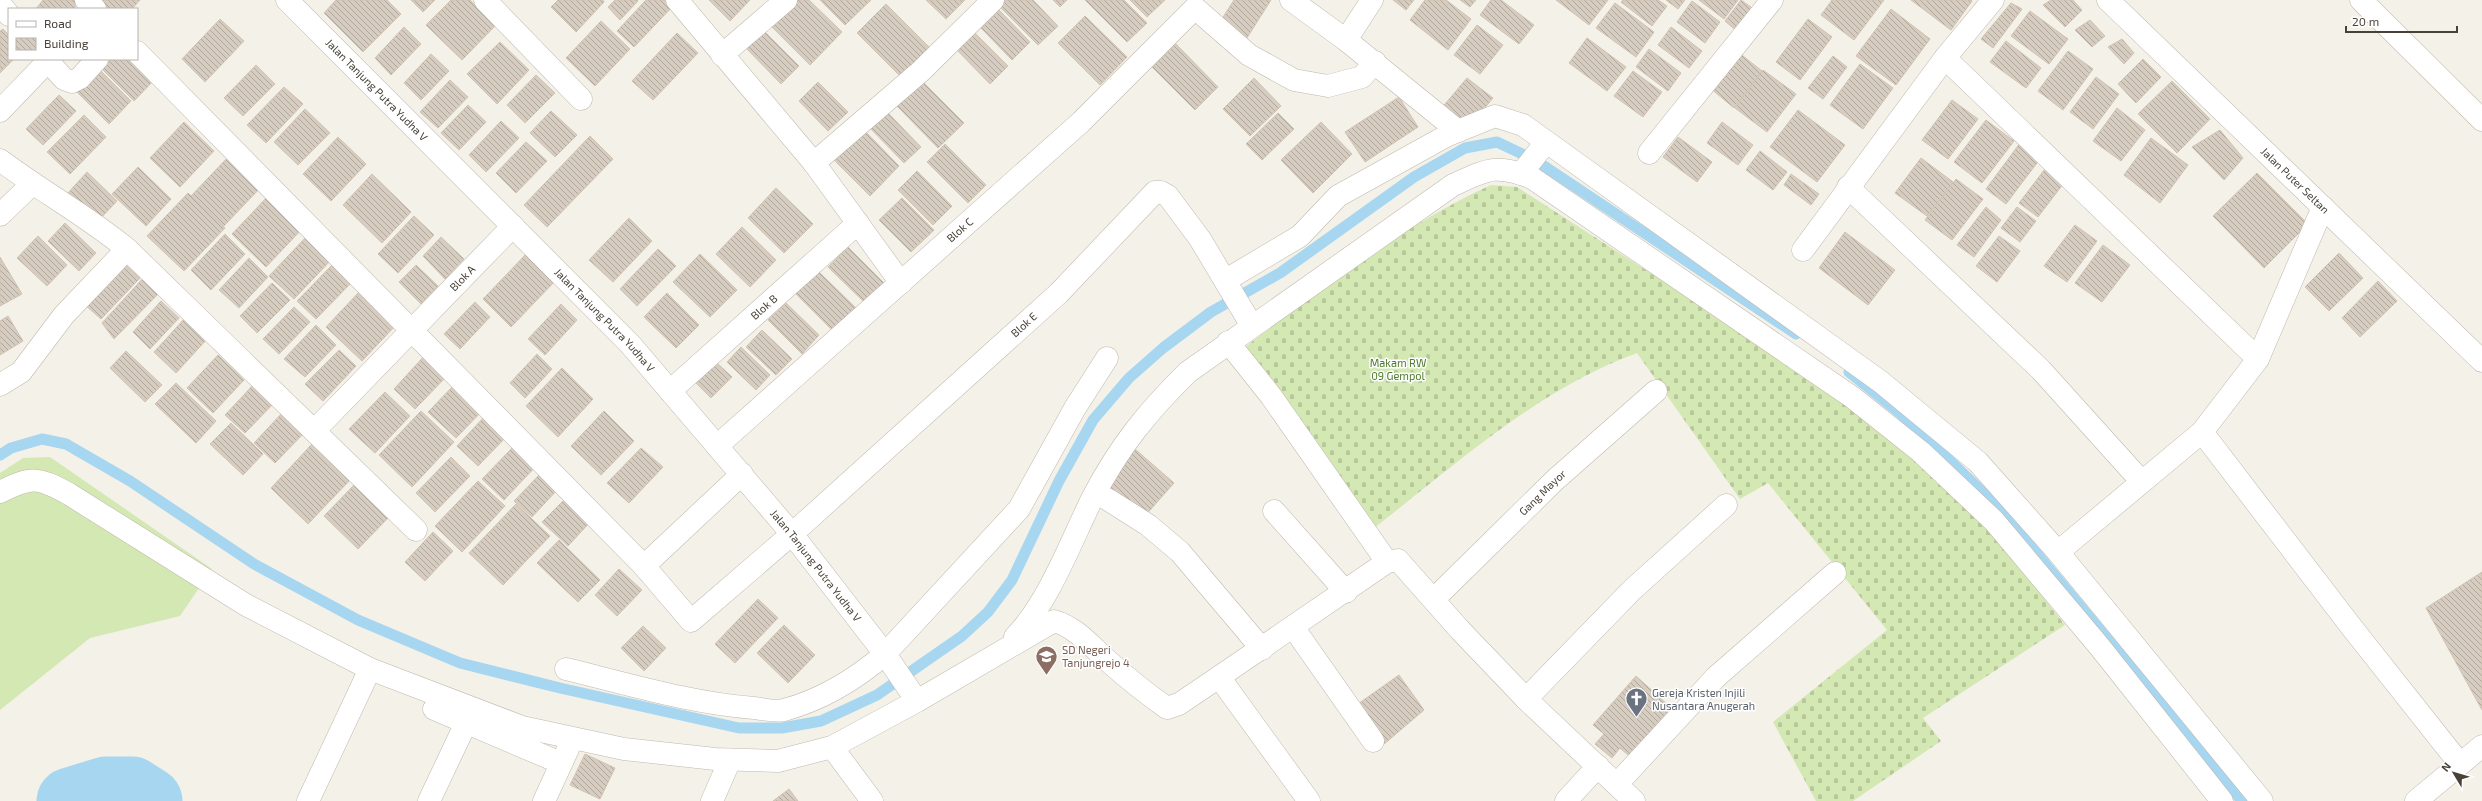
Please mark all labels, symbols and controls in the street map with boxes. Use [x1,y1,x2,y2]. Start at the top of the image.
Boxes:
legend [8,8,138,60]
scale bar [2346,8,2457,34]
text: 20 m [2352,14,2379,28]
text: Road [44,16,72,30]
text: Building [44,36,89,50]
street label: Jalan Tanjung Putra Yudha V [323,36,431,144]
street label: Jalan Puter Seltan [2259,144,2332,216]
street label: Blok C [944,215,975,245]
street label: Blok A [447,262,478,293]
street label: Jalan Tanjung Putra Yudha V [552,265,658,374]
street label: Blok B [748,291,780,322]
street label: Blok E [1008,309,1039,339]
park label: Makam RW 09 Gempol [1370,356,1427,382]
street label: Gang Mayor [1516,466,1569,518]
street label: Jalan Tanjung Putra Yudha V [768,507,864,624]
school or university icon: SD Negeri Tanjungrejo 4 [1034,643,1060,676]
place label: SD Negeri Tanjungrejo 4 [1062,643,1130,670]
church icon: Gereja Kristen Injili Nusantara Anugerah [1623,686,1649,719]
place label: Gereja Kristen Injili Nusantara Anugerah [1652,686,1755,712]
north arrow [2434,753,2474,793]
text: N [2438,759,2453,774]

